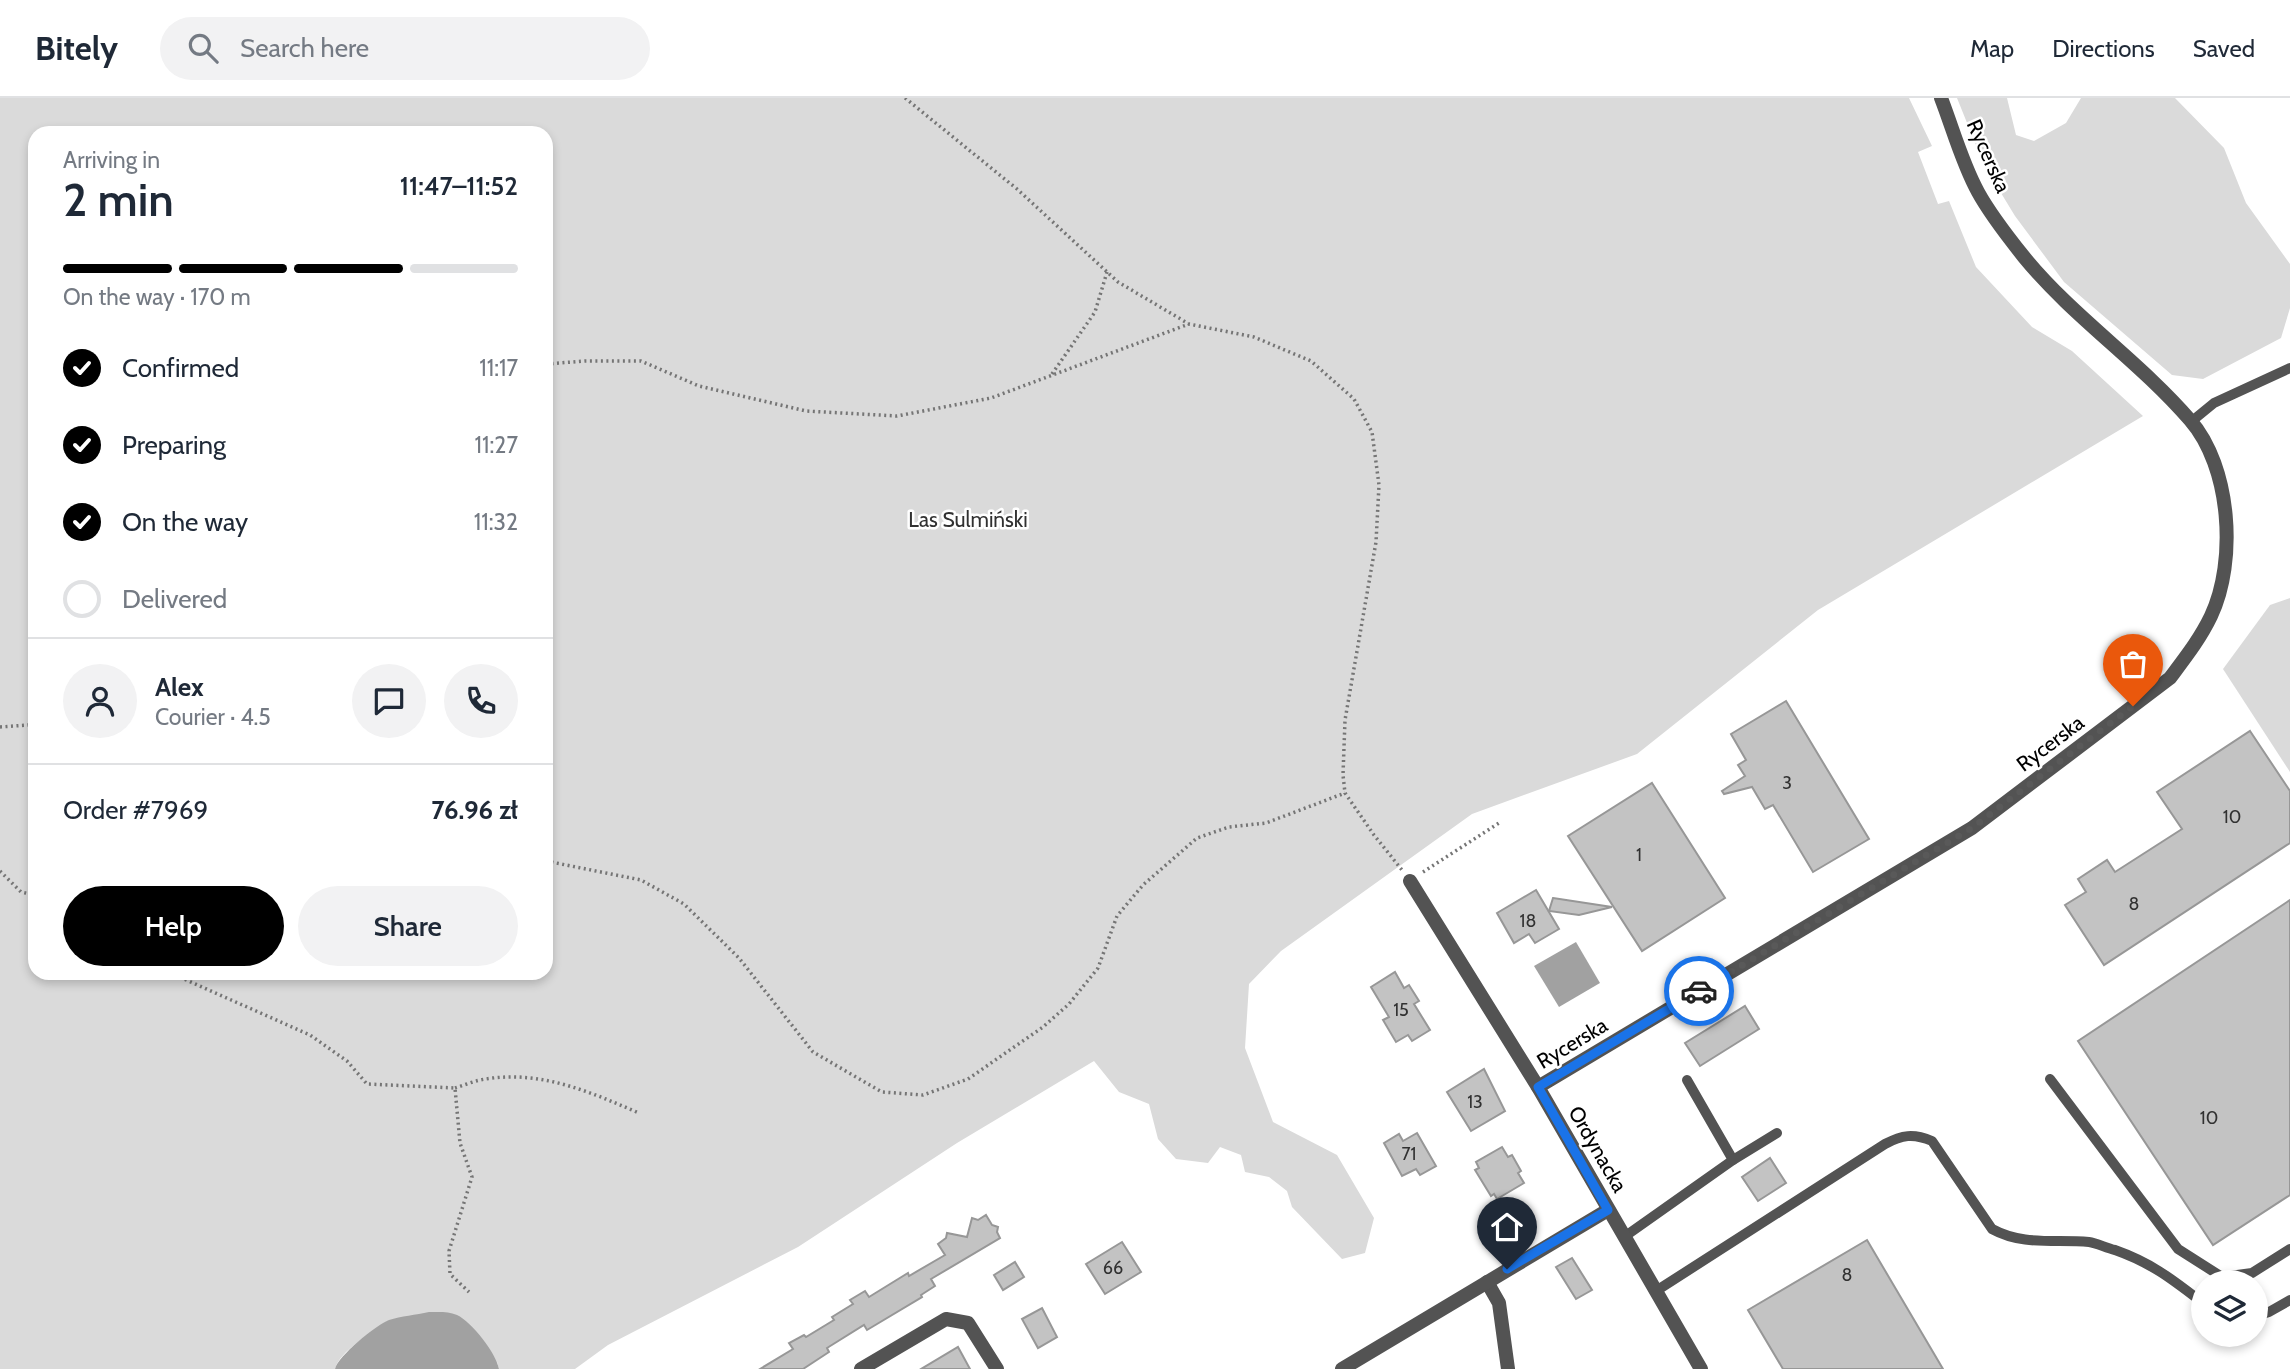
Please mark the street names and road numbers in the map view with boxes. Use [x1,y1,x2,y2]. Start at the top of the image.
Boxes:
street label: Rycerska [1962,115,2016,197]
street label: Rycerska [2011,710,2089,776]
street label: Rycerska [1532,1012,1612,1074]
street label: Ordynacka [1563,1101,1633,1197]

